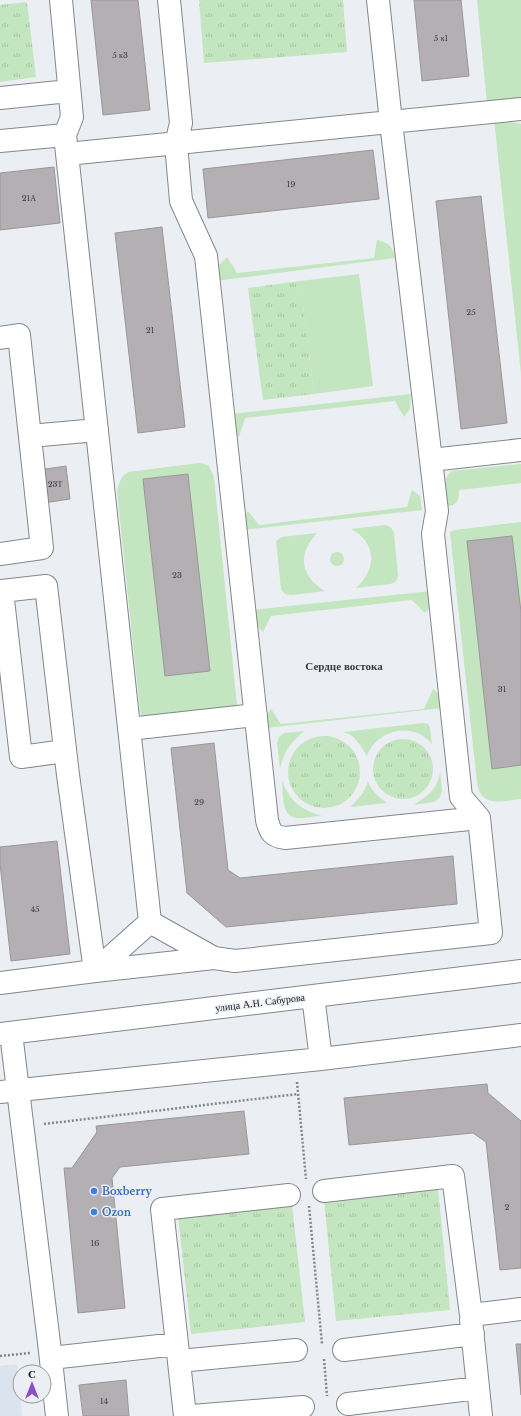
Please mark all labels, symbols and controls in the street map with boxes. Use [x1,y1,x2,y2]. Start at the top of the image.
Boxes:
house number: 5 к1 [434,33,449,43]
house number: 5 к3 [112,50,128,60]
house number: 19 [287,179,295,189]
house number: 21А [22,193,36,203]
house number: 25 [466,307,476,317]
house number: 21 [146,325,155,335]
house number: 23Т [48,479,62,489]
house number: 23 [172,570,182,580]
district label: Сердце востока [305,659,383,673]
house number: 31 [498,684,507,694]
house number: 29 [194,797,204,807]
house number: 45 [30,904,40,914]
street label: улица А.Н. Сабурова [215,990,306,1014]
place label: Boxberry [102,1185,152,1198]
marker: Boxberry [89,1186,99,1196]
house number: 2 [505,1202,510,1212]
place label: Ozon [102,1206,132,1219]
marker: Ozon [89,1207,99,1217]
house number: 16 [91,1238,99,1248]
north arrow [12,1364,52,1404]
text: С [28,1367,36,1381]
house number: 14 [100,1396,108,1406]

